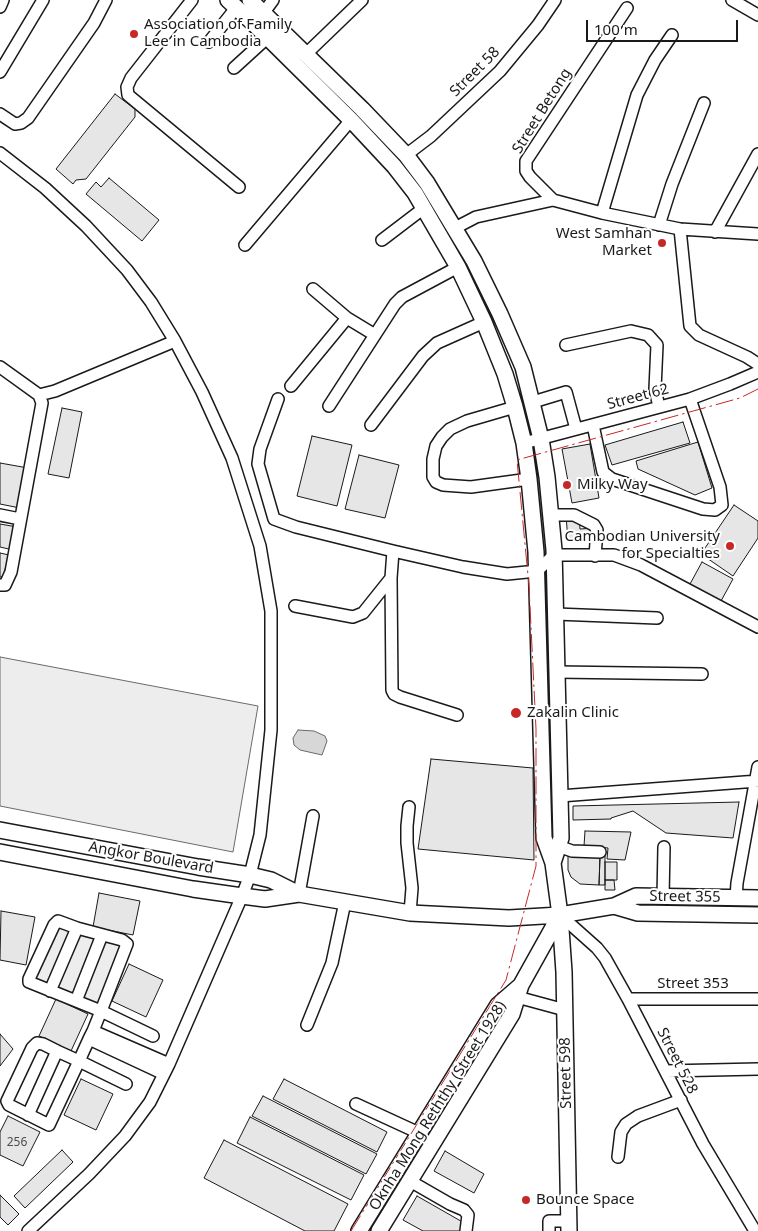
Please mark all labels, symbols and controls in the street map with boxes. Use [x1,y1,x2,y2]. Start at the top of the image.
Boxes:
scale bar [588,10,740,42]
place label: Association of Family Lee in Cambodia [144,16,292,51]
text: 100 m [594,19,638,39]
marker: Association of Family Lee in Cambodia [128,28,140,40]
street label: Street 58 [446,43,504,101]
street label: Street Betong [509,65,575,157]
place label: West Samhan Market [556,225,652,260]
marker: West Samhan Market [656,237,668,249]
street label: Street 62 [605,380,671,414]
place label: Milky Way [577,476,648,494]
marker: Milky Way [561,479,573,491]
place label: Cambodian University for Specialties [565,528,720,563]
marker: Cambodian University for Specialties [724,540,736,552]
place label: Zakalin Clinic [527,704,619,722]
marker: Zakalin Clinic [509,706,523,720]
street label: Angkor Boulevard [87,838,215,878]
street label: Street 355 [649,887,721,907]
street label: Street 353 [657,975,729,993]
street label: Oknha Mong Reththy (Street 1928) [366,998,510,1214]
street label: Street 528 [653,1025,701,1097]
street label: Street 598 [556,1037,576,1109]
house number: 256 [7,1136,27,1150]
place label: Bounce Space [536,1191,634,1209]
marker: Bounce Space [520,1194,532,1206]

